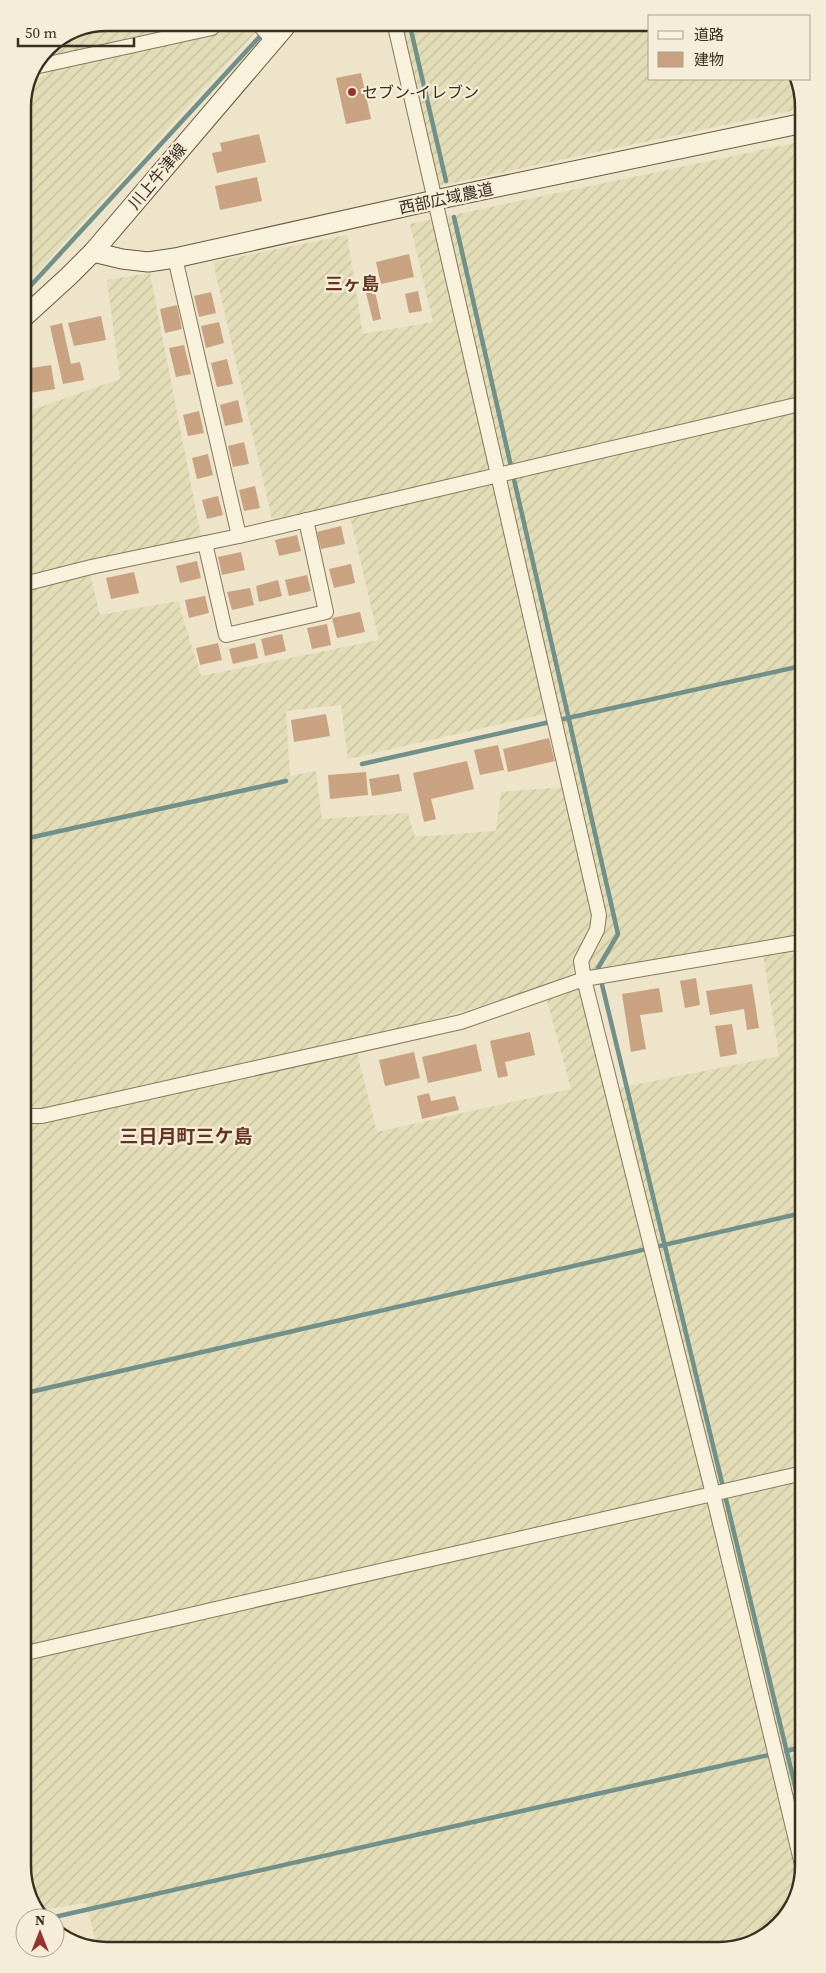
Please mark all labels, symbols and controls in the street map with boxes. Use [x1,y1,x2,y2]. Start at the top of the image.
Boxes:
scale bar [18,15,134,47]
legend [648,15,811,80]
text: 50 m [25,22,57,43]
text: 道路 [694,24,724,45]
text: 建物 [694,49,724,70]
place label: セブン-イレブン [362,81,479,103]
marker: セブン-イレブン [346,86,358,98]
street label: 川上牛津線 [123,138,191,214]
street label: 西部広域農道 [397,177,495,219]
district label: 三ヶ島 [325,271,379,296]
district label: 三日月町三ケ島 [119,1123,253,1149]
north arrow [15,1908,65,1958]
text: N [35,1910,45,1930]

